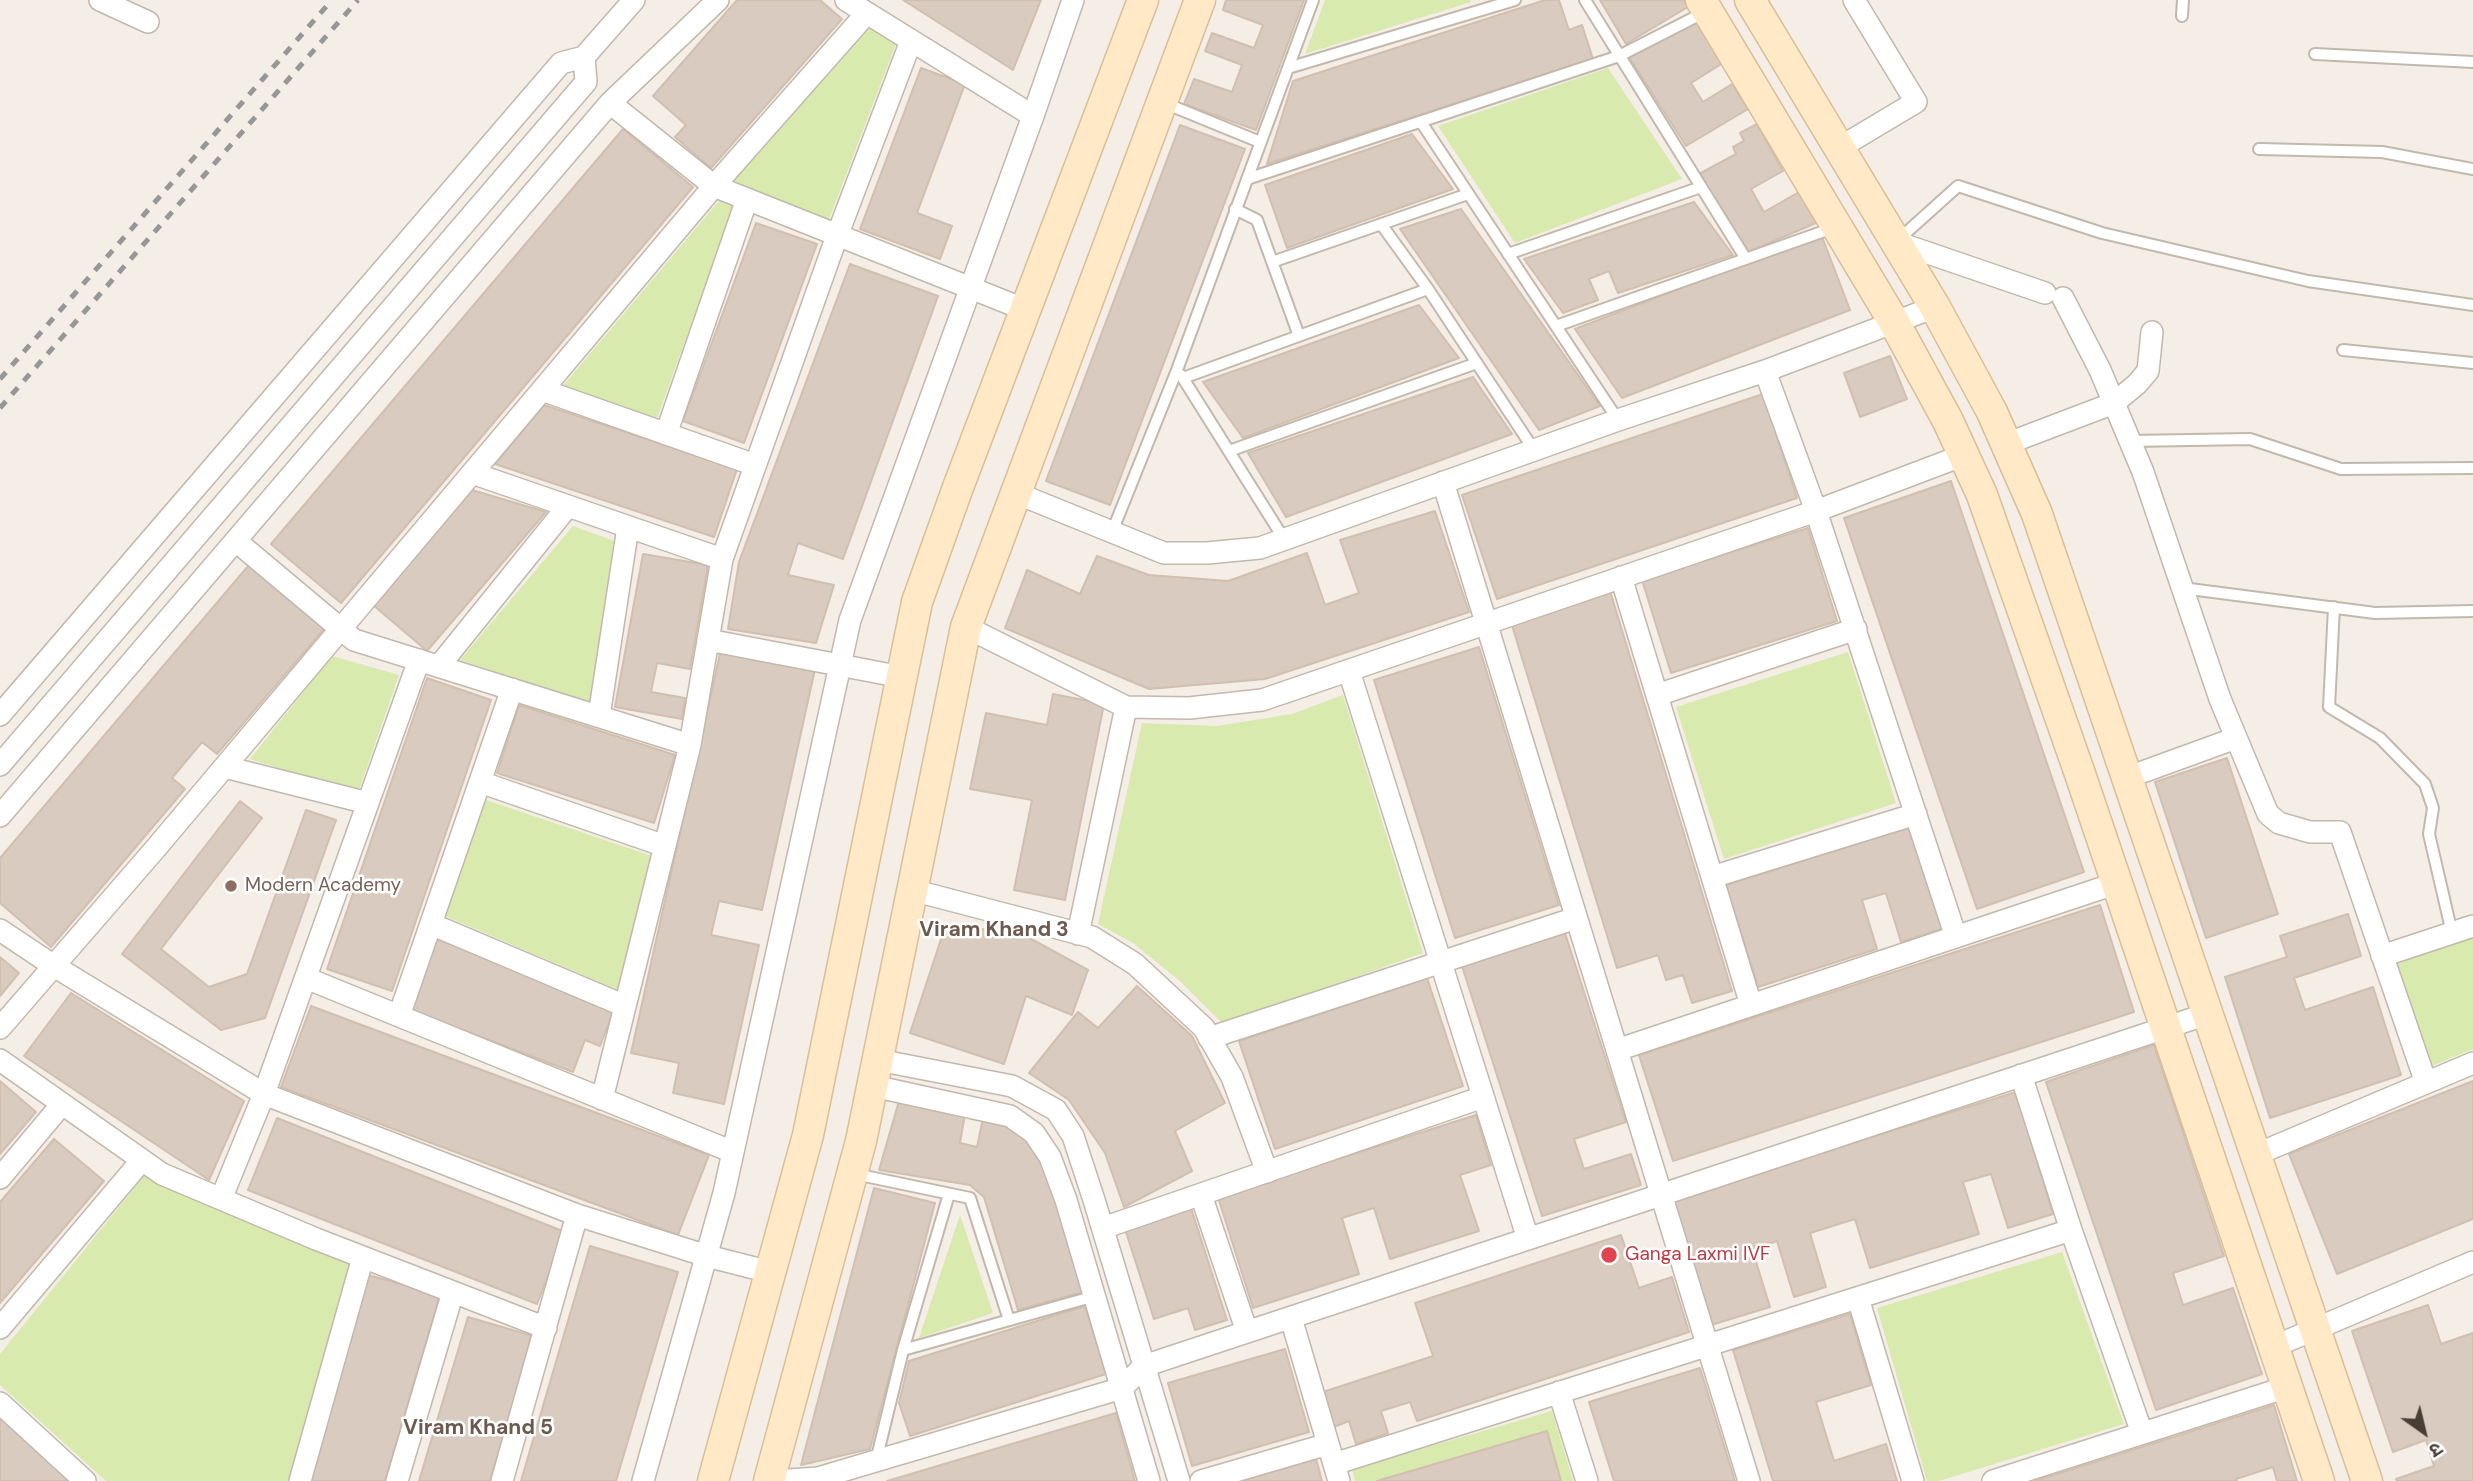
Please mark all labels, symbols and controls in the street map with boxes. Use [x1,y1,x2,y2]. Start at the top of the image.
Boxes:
place label: Modern Academy [245,875,401,897]
marker: Modern Academy [223,878,239,894]
district label: Viram Khand 3 [919,917,1069,943]
place label: Ganga Laxmi IVF [1625,1244,1770,1266]
marker: Ganga Laxmi IVF [1599,1245,1619,1265]
north arrow [2389,1397,2459,1467]
district label: Viram Khand 5 [403,1415,553,1441]
text: उ [2424,1436,2448,1463]

